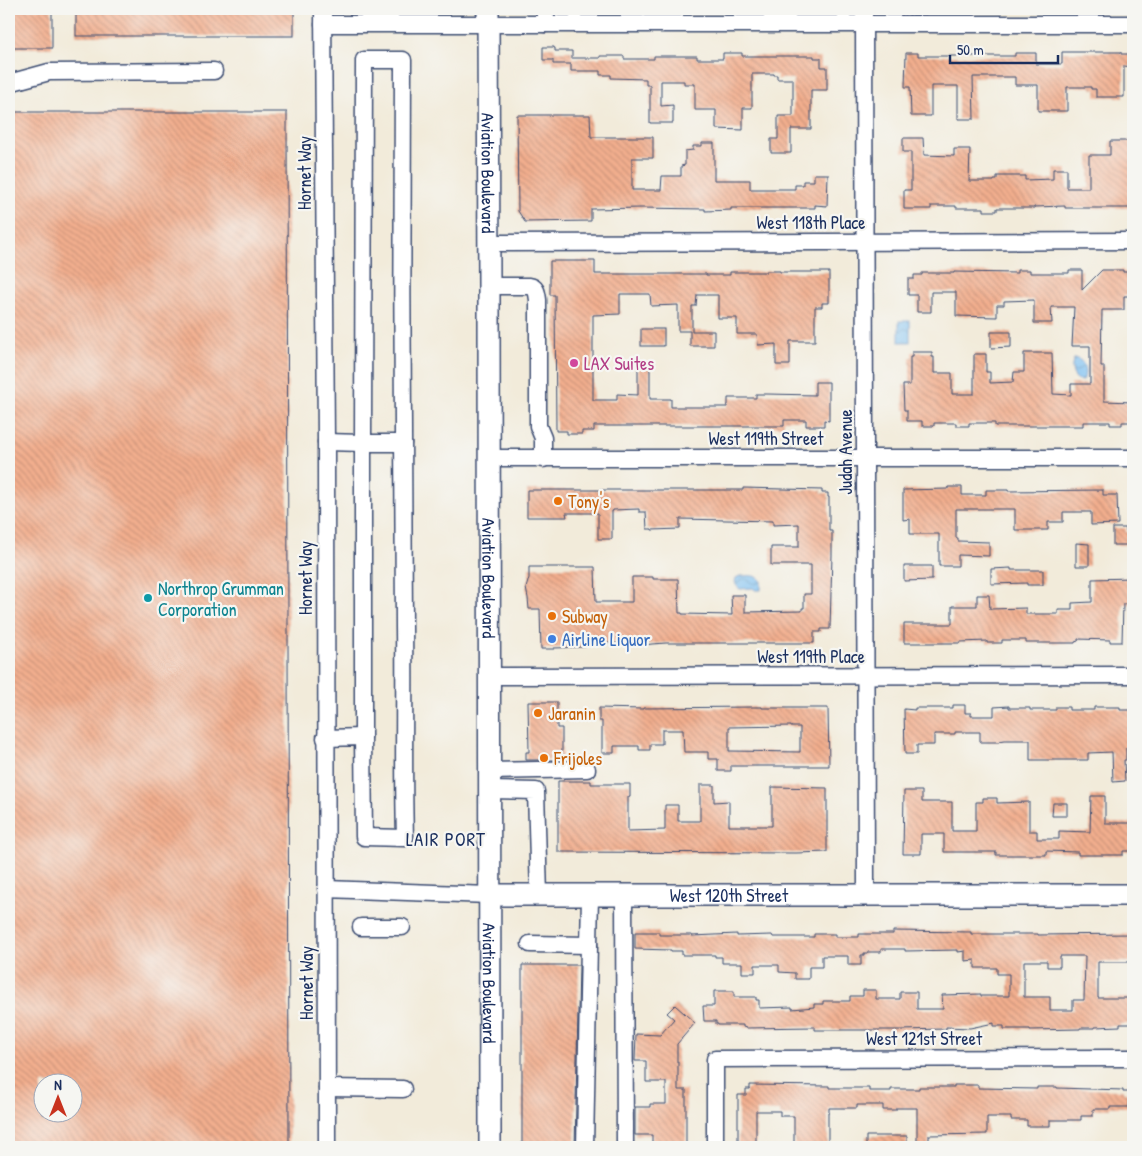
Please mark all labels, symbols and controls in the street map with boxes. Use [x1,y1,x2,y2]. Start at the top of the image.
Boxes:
scale bar [950,32,1057,64]
text: 50 m [957,39,984,60]
street label: Aviation Boulevard [476,113,501,233]
street label: Hornet Way [292,136,317,210]
street label: West 118th Place [757,210,865,235]
place label: LAX Suites [584,351,654,376]
marker: LAX Suites [568,357,580,369]
street label: Judah Avenue [833,409,858,495]
street label: West 119th Street [709,426,824,451]
place label: Tony's [568,489,609,514]
marker: Tony's [552,495,564,507]
street label: Aviation Boulevard [477,518,502,638]
street label: Hornet Way [293,541,318,615]
place label: Northrop Grumman Corporation [158,576,284,622]
marker: Northrop Grumman Corporation [142,592,154,604]
place label: Subway [562,604,608,629]
marker: Subway [546,610,558,622]
place label: Airline Liquor [562,627,651,652]
marker: Airline Liquor [546,633,558,645]
street label: West 119th Place [757,644,865,669]
place label: Jaranin [548,701,596,726]
marker: Jaranin [532,707,544,719]
place label: Frijoles [553,746,602,771]
marker: Frijoles [538,752,550,764]
district label: LAIR PORT [406,826,486,852]
street label: West 120th Street [670,883,789,908]
street label: Aviation Boulevard [477,923,502,1043]
street label: Hornet Way [294,946,319,1020]
street label: West 121st Street [866,1026,983,1051]
north arrow [32,1074,82,1124]
text: N [54,1075,62,1094]

